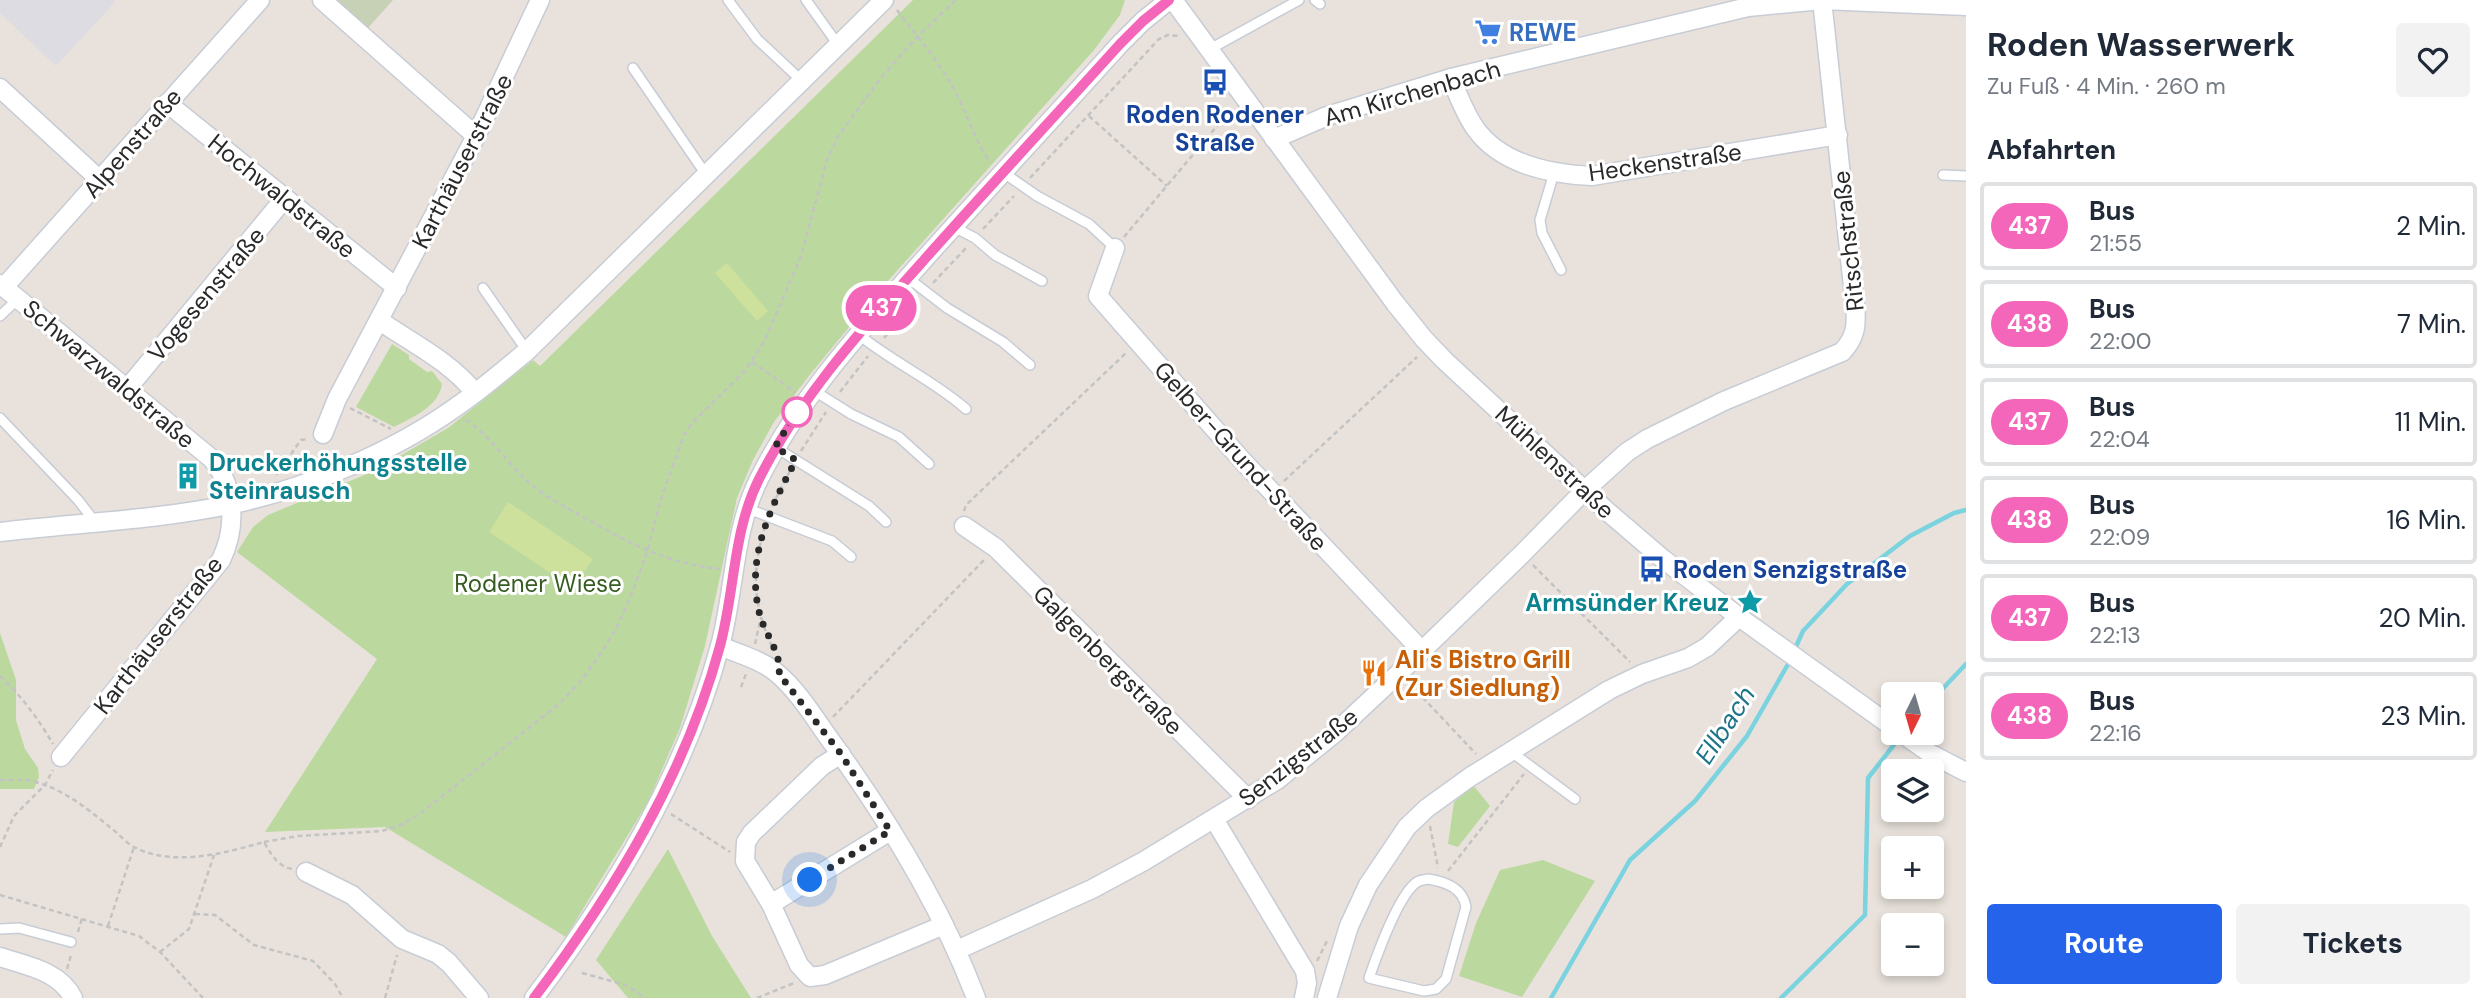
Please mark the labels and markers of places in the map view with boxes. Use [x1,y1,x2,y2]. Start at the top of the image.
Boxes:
supermarket icon: REWE [1473,17,1503,47]
place label: REWE [1509,17,1577,48]
bus stop icon: Roden Rodener Straße [1200,67,1230,97]
place label: Roden Rodener Straße [1126,99,1304,158]
unlabelled marker [782,397,812,427]
place label: Druckerhöhungsstelle Steinrausch [209,447,467,506]
building icon: Druckerhöhungsstelle Steinrausch [173,461,203,491]
bus stop icon: Roden Senzigstraße [1637,554,1667,584]
place label: Roden Senzigstraße [1673,554,1907,585]
place label: Armsünder Kreuz [1525,587,1729,618]
place icon: Armsünder Kreuz [1735,587,1765,617]
place label: Ali's Bistro Grill (Zur Siedlung) [1395,644,1571,703]
restaurant icon: Ali's Bistro Grill (Zur Siedlung) [1359,658,1389,688]

